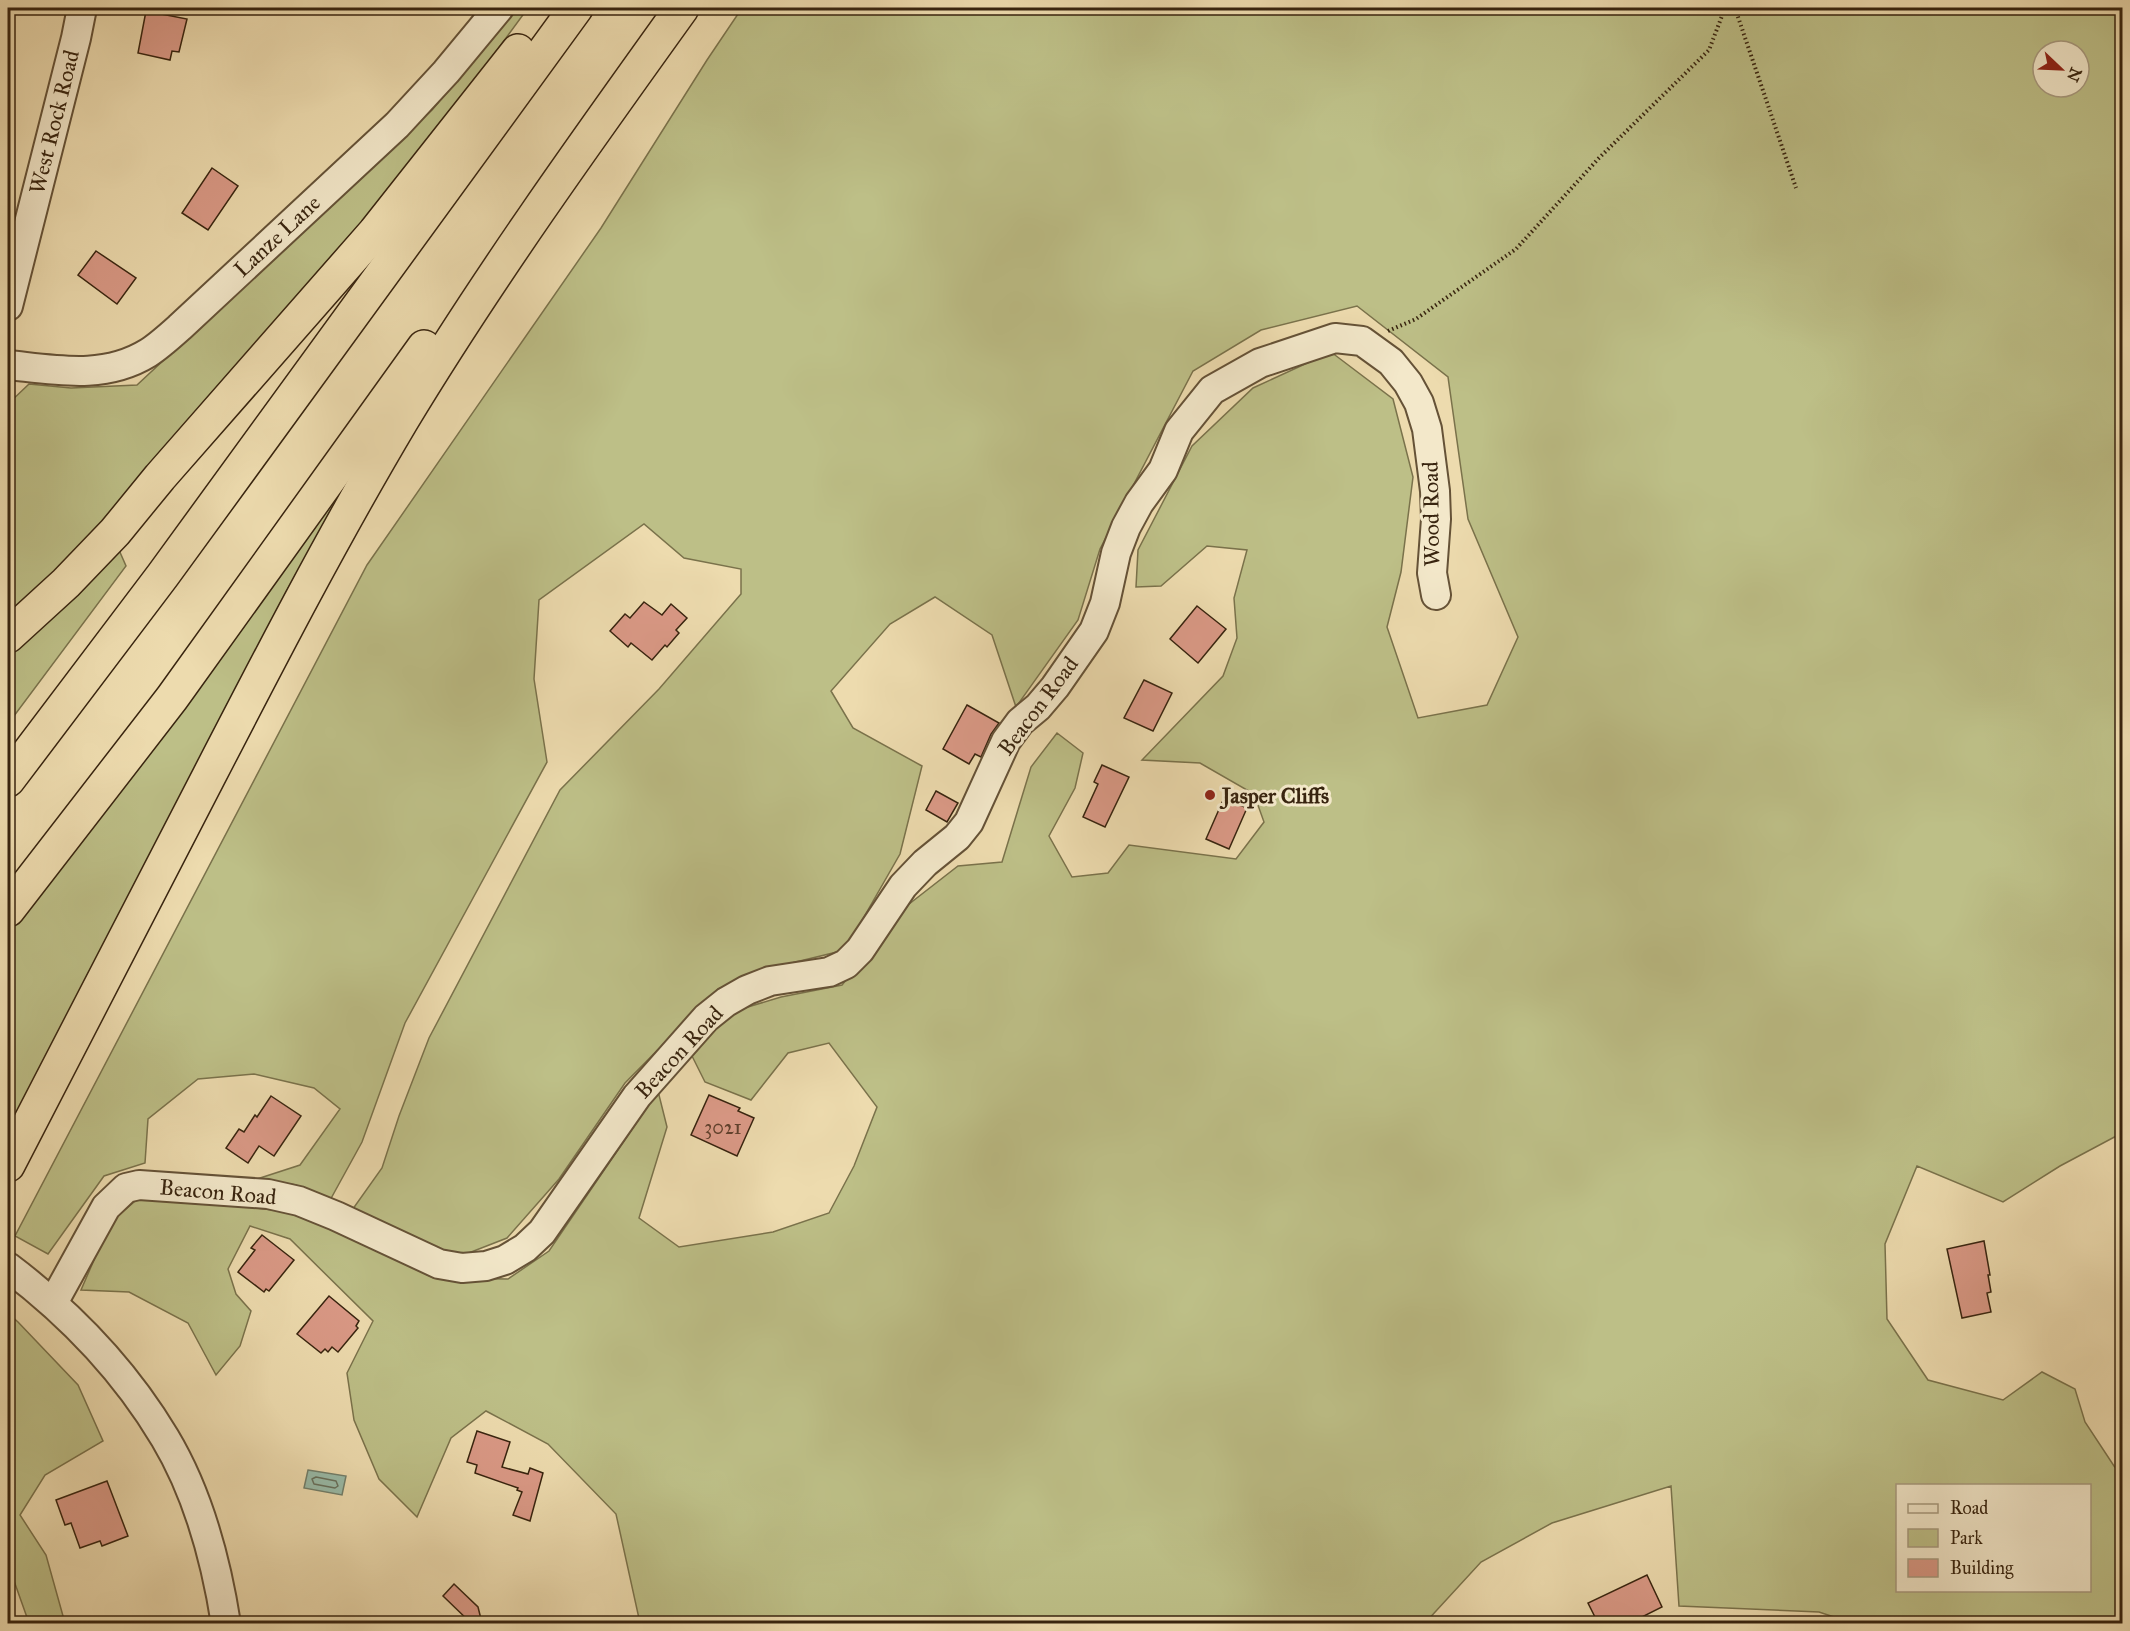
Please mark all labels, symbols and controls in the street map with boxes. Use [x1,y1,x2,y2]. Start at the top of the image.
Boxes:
north arrow [2031,39,2091,99]
street label: West Rock Road [23,47,85,197]
text: N [2063,65,2086,85]
street label: Lanze Lane [228,189,326,283]
street label: Wood Road [1417,461,1445,567]
street label: Beacon Road [992,651,1084,761]
place label: Jasper Cliffs [1219,782,1329,810]
marker: Jasper Cliffs [1203,788,1217,802]
street label: Beacon Road [629,1000,729,1104]
house number: 3021 [704,1115,742,1139]
street label: Beacon Road [159,1173,277,1211]
legend [1896,1484,2091,1592]
text: Road [1950,1497,1988,1519]
text: Park [1950,1527,1983,1549]
text: Building [1950,1557,2014,1580]

